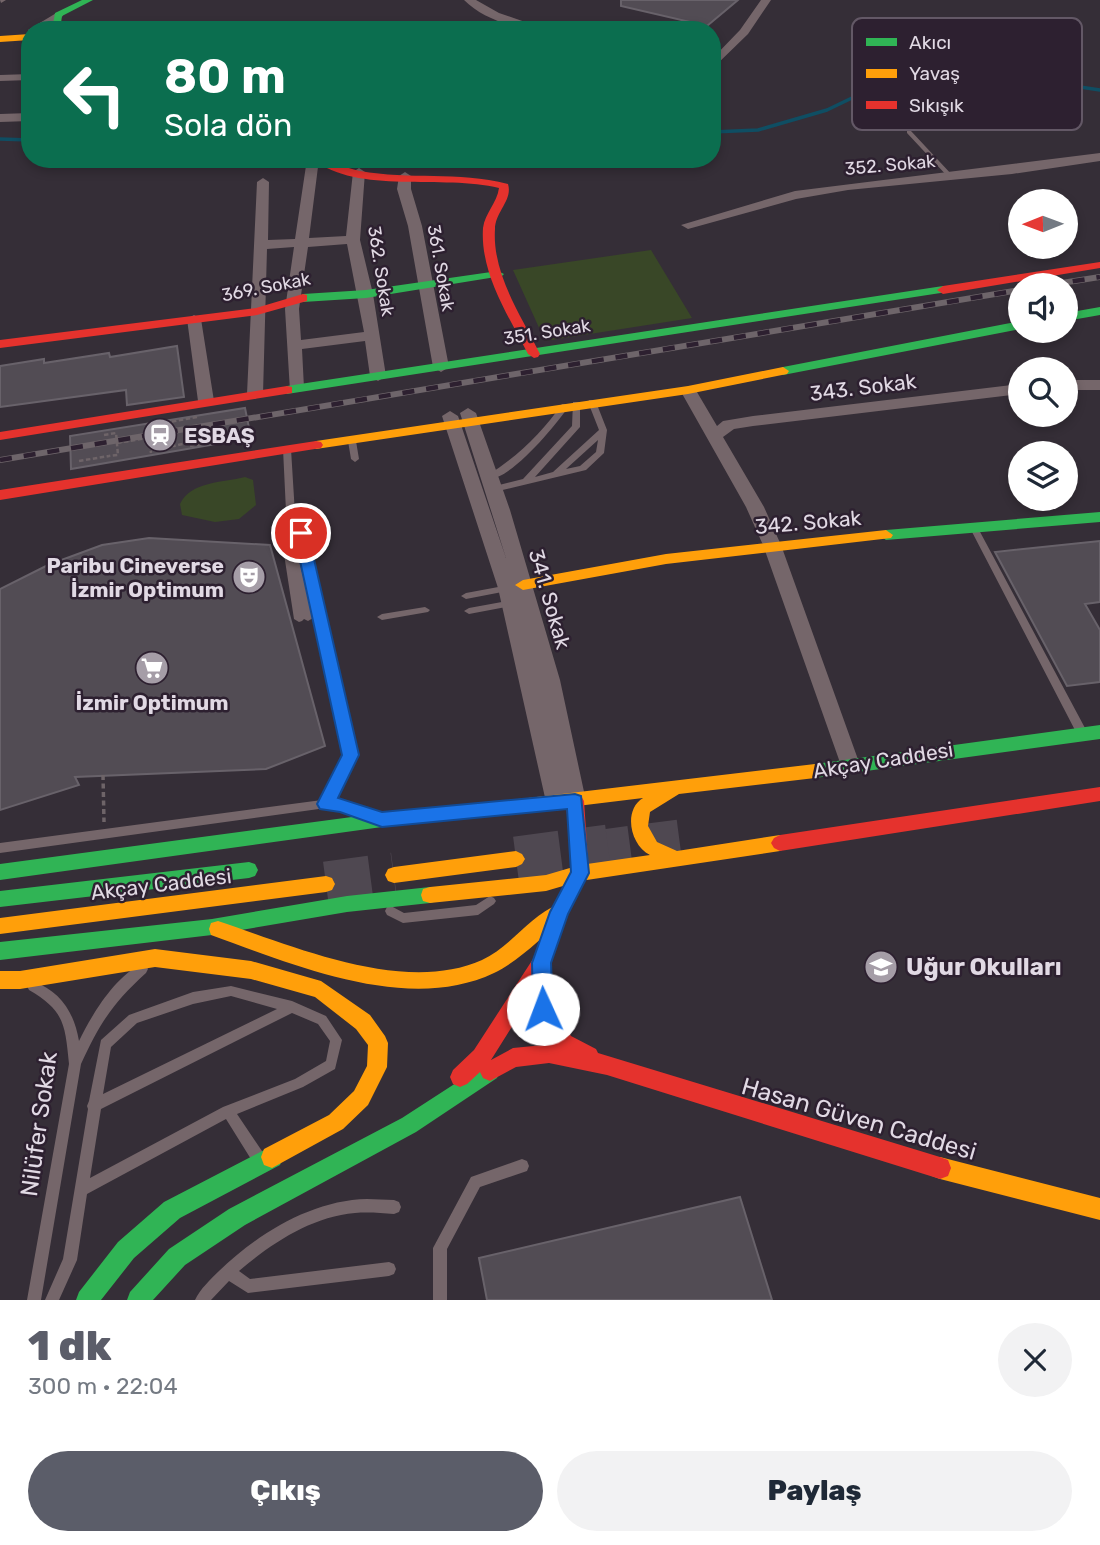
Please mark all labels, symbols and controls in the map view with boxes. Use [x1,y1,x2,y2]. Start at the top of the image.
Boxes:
legend [852,18,1082,130]
text: Akıcı [909,31,951,54]
text: 80 m [164,47,286,105]
icon: left [49,49,140,140]
text: Yavaş [909,62,960,85]
text: Sıkışık [909,94,964,117]
text: Sola dön [164,106,292,144]
street label: 352. Sokak [844,150,937,180]
north arrow [1008,189,1078,259]
map controls [1008,189,1078,511]
street label: 361. Sokak [423,223,460,314]
street label: 362. Sokak [363,224,399,318]
street label: 369. Sokak [220,267,313,306]
button: sound [1008,273,1078,343]
street label: 351. Sokak [502,314,593,350]
button: search [1008,357,1078,427]
street label: 343. Sokak [808,368,918,406]
station icon: ESBAŞ [141,416,179,454]
place label: ESBAŞ [184,423,255,448]
button: layers [1008,441,1078,511]
pin [271,503,331,563]
street label: 342. Sokak [754,505,862,539]
icon: arrive [282,514,320,552]
street label: 341. Sokak [524,546,576,652]
place label: Paribu Cineverse İzmir Optimum [46,553,224,602]
theatre icon: Paribu Cineverse İzmir Optimum [230,558,268,596]
supermarket icon: İzmir Optimum [133,649,171,687]
place label: İzmir Optimum [75,690,229,715]
street label: Akçay Caddesi [811,737,955,783]
street label: Akçay Caddesi [89,863,233,905]
school or university icon: Uğur Okulları [862,948,900,986]
place label: Uğur Okulları [906,953,1062,981]
position arrow [506,972,580,1046]
street label: Nilüfer Sokak [15,1049,63,1198]
street label: Hasan Güven Caddesi [738,1072,980,1166]
text: 1 dk [28,1321,111,1371]
button: close [998,1323,1072,1397]
text: 300 m · 22:04 [28,1372,178,1400]
button: Çıkış [28,1451,543,1531]
button: Paylaş [557,1451,1072,1531]

